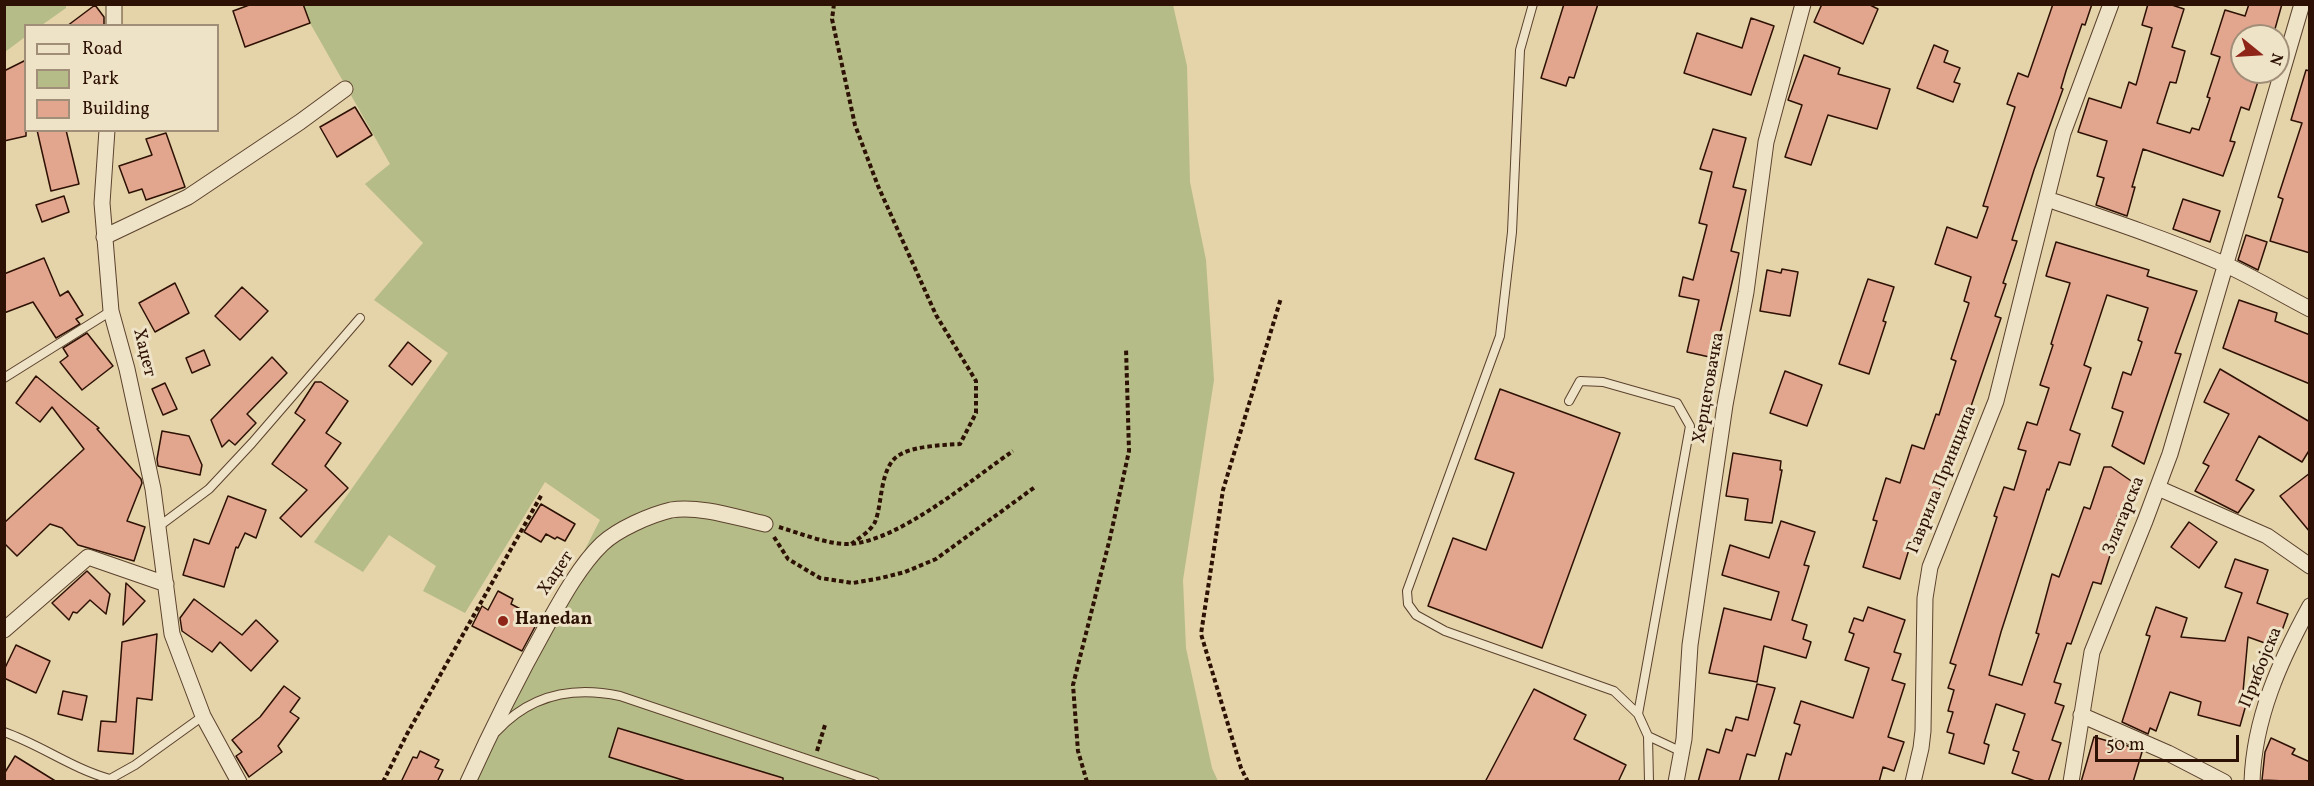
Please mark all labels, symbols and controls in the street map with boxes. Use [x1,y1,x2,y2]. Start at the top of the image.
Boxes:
legend [24,24,219,132]
north arrow [2230,24,2290,84]
text: Road [82,37,123,62]
text: N [2263,50,2287,68]
text: Park [82,67,119,92]
text: Building [82,97,150,122]
street label: Хаџет [127,327,159,379]
street label: Херцеговачка [1690,331,1730,445]
street label: Гаврила Принципа [1903,403,1983,557]
street label: Златарска [2100,474,2150,558]
street label: Хаџет [534,548,580,600]
place label: Hanedan [515,610,592,632]
marker: Hanedan [496,614,510,628]
street label: Прибојска [2236,624,2288,712]
scale bar [2098,723,2242,761]
text: 50 m [2106,733,2145,758]

